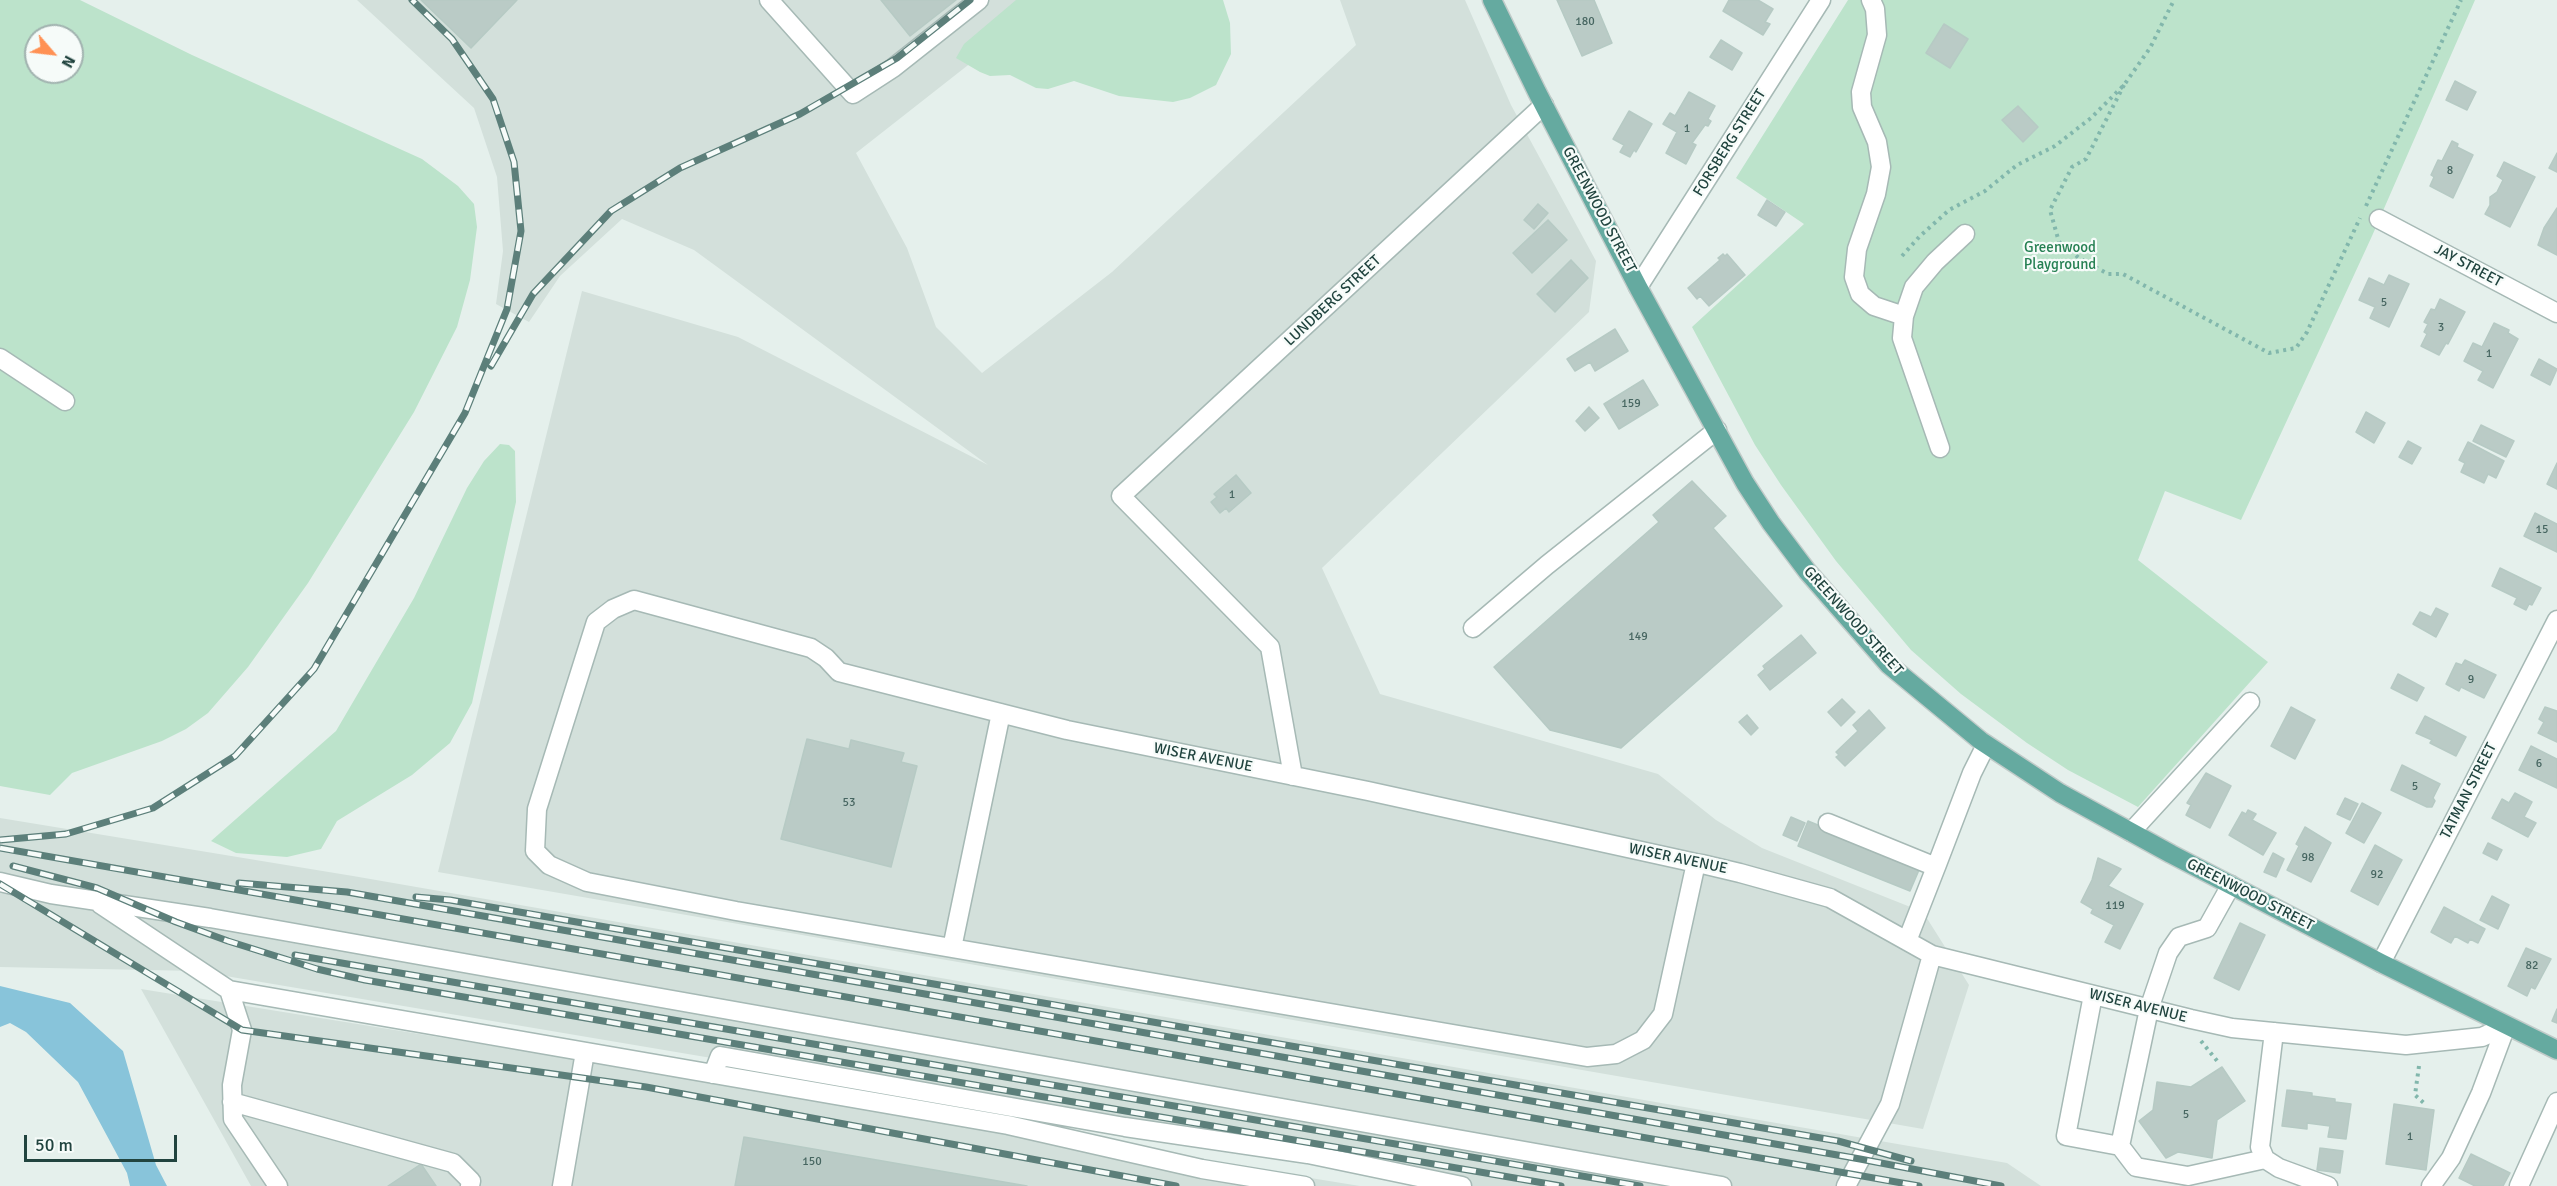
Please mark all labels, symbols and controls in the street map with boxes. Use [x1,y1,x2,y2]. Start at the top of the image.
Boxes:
house number: 180 [1575,15,1595,29]
north arrow [24,24,84,84]
text: N [57,52,80,71]
street label: FORSBERG STREET [1690,86,1770,200]
house number: 1 [1684,122,1690,136]
street label: GREENWOOD STREET [1558,144,1640,276]
house number: 8 [2447,164,2453,178]
park label: Greenwood Playground [2024,239,2096,274]
street label: JAY STREET [2431,241,2505,291]
street label: LUNDBERG STREET [1281,252,1385,350]
house number: 5 [2381,296,2387,310]
house number: 3 [2438,321,2444,335]
house number: 1 [2486,347,2492,361]
house number: 159 [1621,397,1641,411]
house number: 1 [1229,488,1235,502]
house number: 15 [2536,523,2548,537]
street label: GREENWOOD STREET [1800,563,1906,679]
house number: 149 [1628,630,1648,644]
house number: 9 [2468,673,2474,687]
street label: WISER AVENUE [1152,740,1254,776]
street label: TATMAN STREET [2437,740,2501,842]
house number: 6 [2536,757,2542,771]
house number: 5 [2412,780,2418,794]
house number: 53 [843,796,855,810]
street label: WISER AVENUE [1627,840,1729,878]
house number: 98 [2302,851,2314,865]
street label: GREENWOOD STREET [2184,855,2316,935]
house number: 92 [2371,868,2383,882]
house number: 119 [2105,899,2125,913]
house number: 82 [2526,959,2538,973]
street label: WISER AVENUE [2087,985,2189,1027]
house number: 5 [2183,1108,2189,1122]
scale bar [27,1123,180,1161]
house number: 1 [2407,1130,2413,1144]
text: 50 m [35,1134,73,1156]
house number: 150 [802,1155,822,1169]

